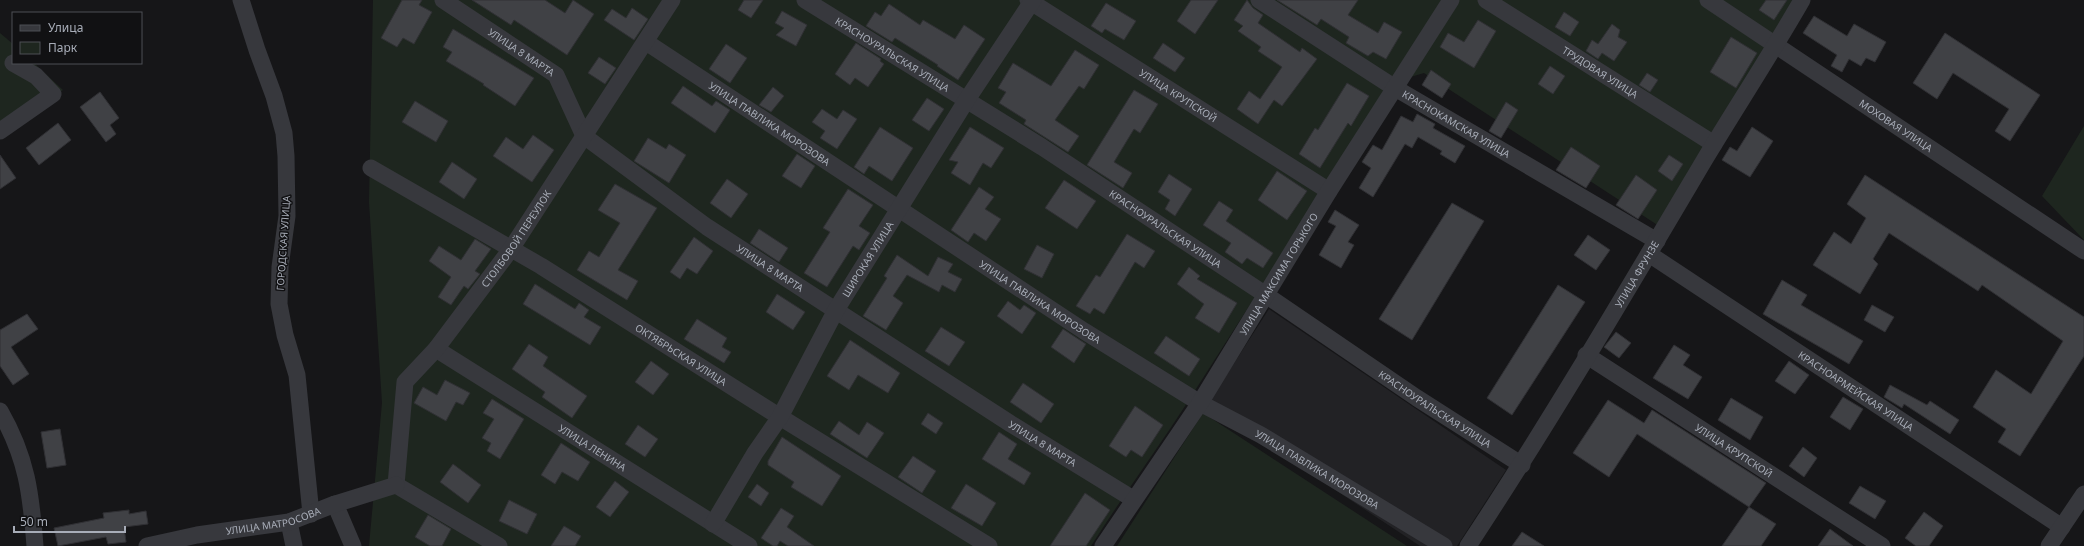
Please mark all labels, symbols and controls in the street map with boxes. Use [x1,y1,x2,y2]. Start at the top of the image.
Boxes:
legend [12,12,142,64]
street label: КРАСНОУРАЛЬСКАЯ УЛИЦА [833,14,953,95]
text: Улица [48,19,83,36]
street label: УЛИЦА 8 МАРТА [485,25,558,80]
text: Парк [48,39,78,56]
street label: ТРУДОВАЯ УЛИЦА [1560,43,1641,102]
street label: УЛИЦА КРУПСКОЙ [1137,65,1220,125]
street label: УЛИЦА ПАВЛИКА МОРОЗОВА [706,78,834,169]
street label: КРАСНОКАМСКАЯ УЛИЦА [1400,87,1513,161]
street label: МОХОВАЯ УЛИЦА [1857,96,1936,155]
street label: КРАСНОУРАЛЬСКАЯ УЛИЦА [1107,186,1225,271]
street label: СТОЛБОВОЙ ПЕРЕУЛОК [478,187,555,290]
street label: ГОРОДСКАЯ УЛИЦА [273,195,293,291]
street label: УЛИЦА МАКСИМА ГОРЬКОГО [1236,210,1321,338]
street label: ШИРОКАЯ УЛИЦА [839,218,897,300]
street label: УЛИЦА ФРУНЗЕ [1611,238,1662,310]
street label: УЛИЦА 8 МАРТА [734,241,807,295]
street label: УЛИЦА ПАВЛИКА МОРОЗОВА [977,257,1104,347]
street label: ОКТЯБРЬСКАЯ УЛИЦА [633,320,730,389]
street label: КРАСНОАРМЕЙСКАЯ УЛИЦА [1795,348,1917,434]
street label: КРАСНОУРАЛЬСКАЯ УЛИЦА [1376,367,1494,451]
street label: УЛИЦА 8 МАРТА [1006,417,1080,470]
street label: УЛИЦА КРУПСКОЙ [1692,420,1775,481]
street label: УЛИЦА ЛЕНИНА [556,421,630,474]
street label: УЛИЦА ПАВЛИКА МОРОЗОВА [1253,426,1383,512]
street label: УЛИЦА МАТРОСОВА [225,503,323,538]
scale bar [14,508,125,534]
text: 50 m [20,513,48,530]

